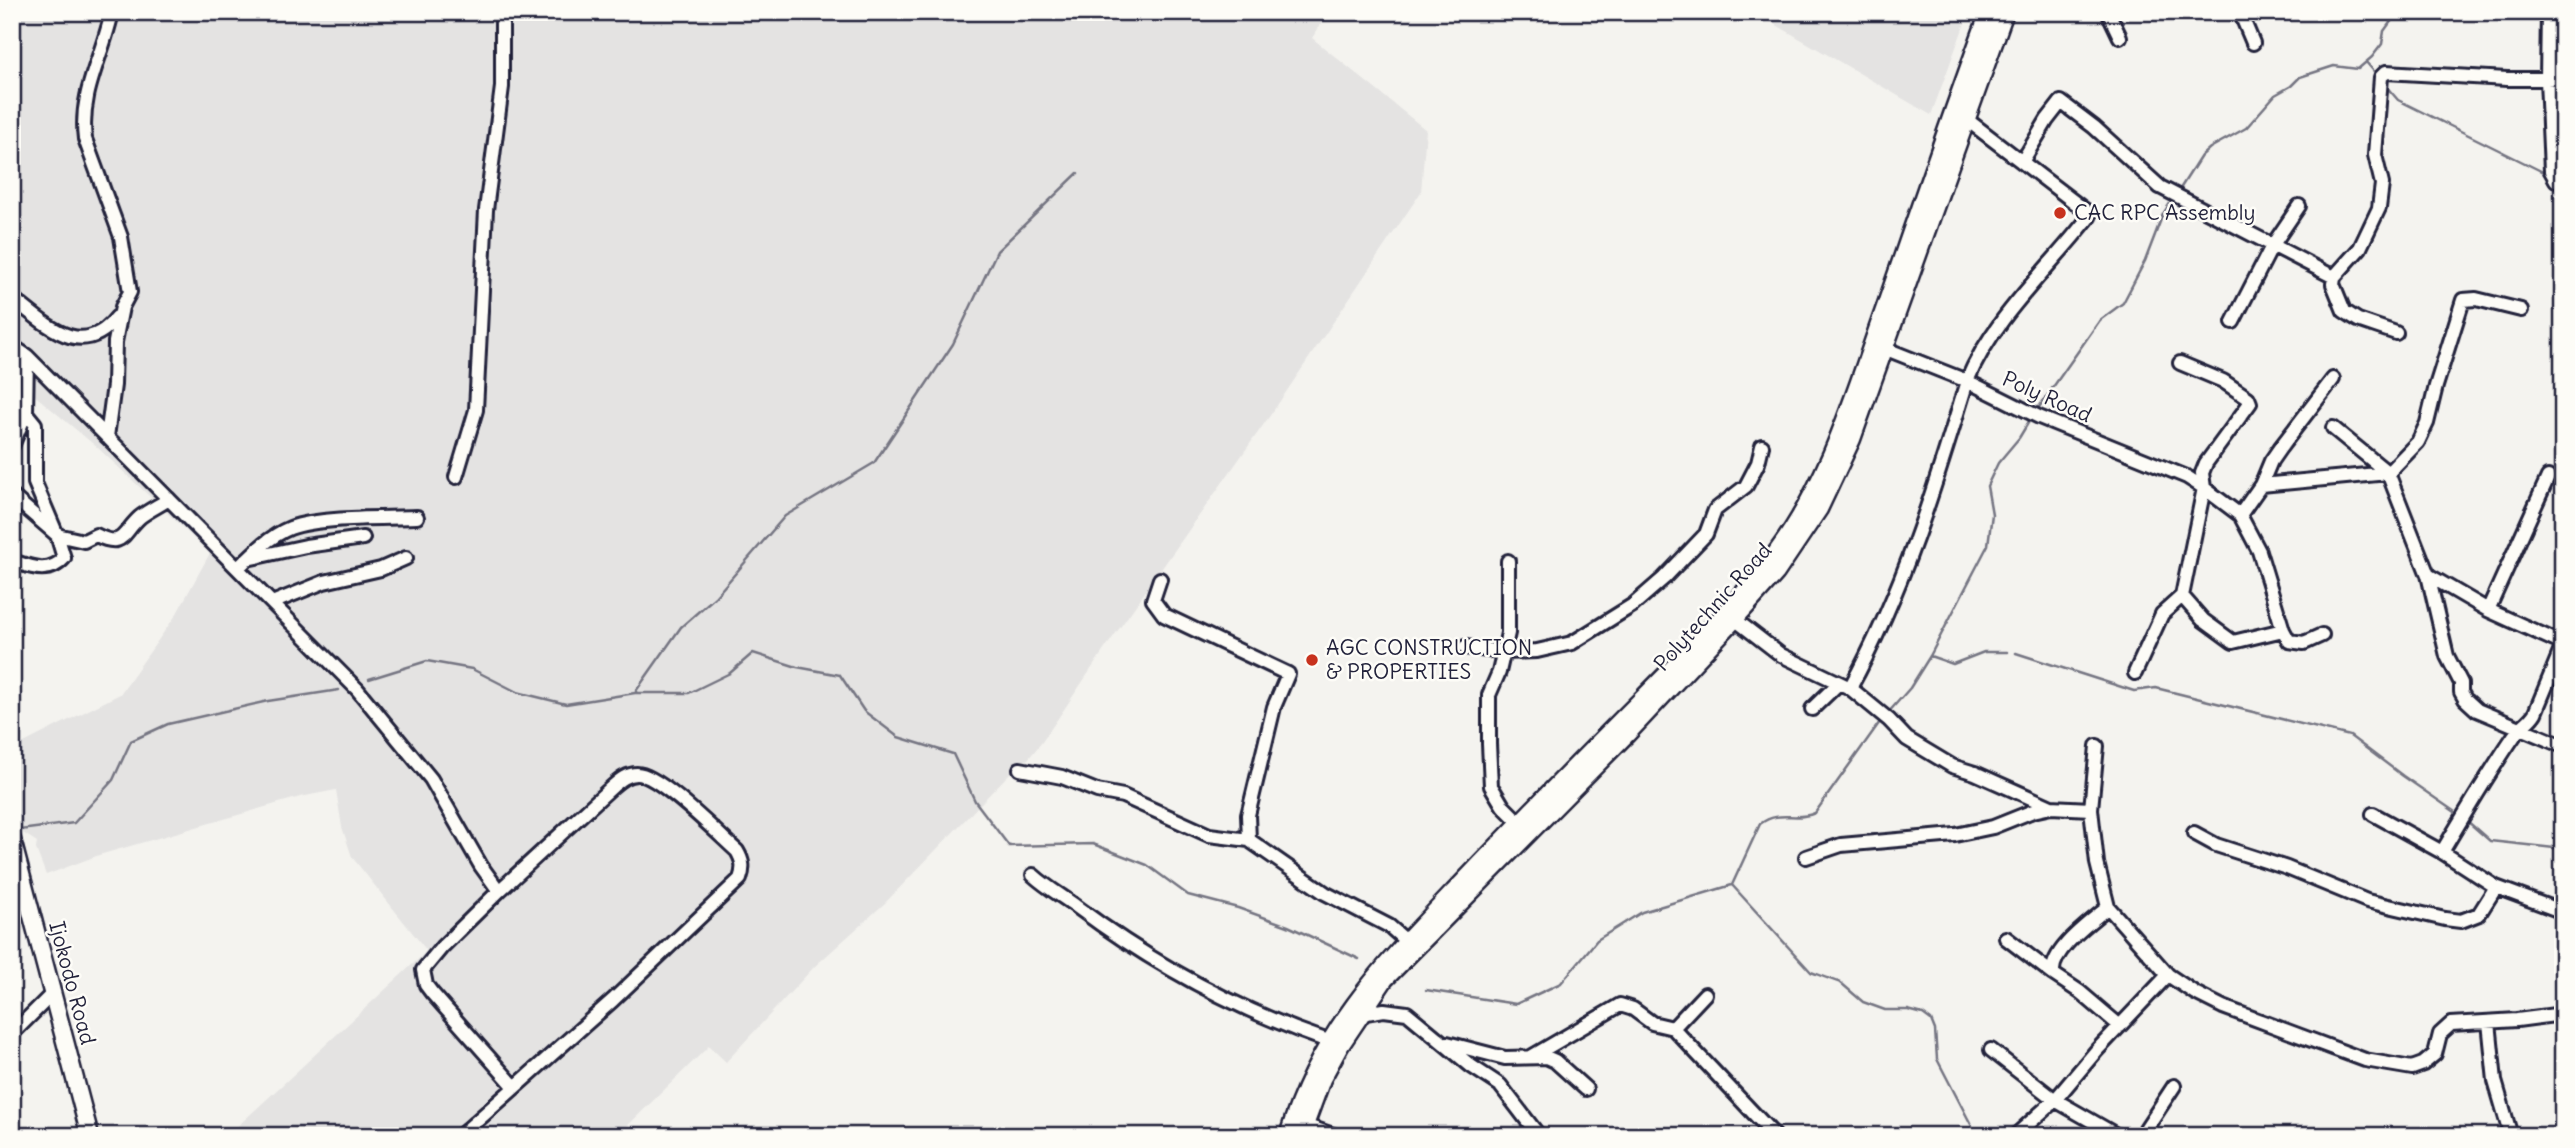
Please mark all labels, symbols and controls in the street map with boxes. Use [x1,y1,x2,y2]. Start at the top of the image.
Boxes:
place label: CAC RPC Assembly [2074,199,2255,226]
marker: CAC RPC Assembly [2052,205,2068,221]
street label: Poly Road [1998,365,2096,428]
street label: Polytechnic Road [1648,537,1777,676]
place label: AGC CONSTRUCTION & PROPERTIES [1326,634,1532,685]
marker: AGC CONSTRUCTION & PROPERTIES [1304,652,1320,668]
street label: Ijokodo Road [43,918,102,1047]

